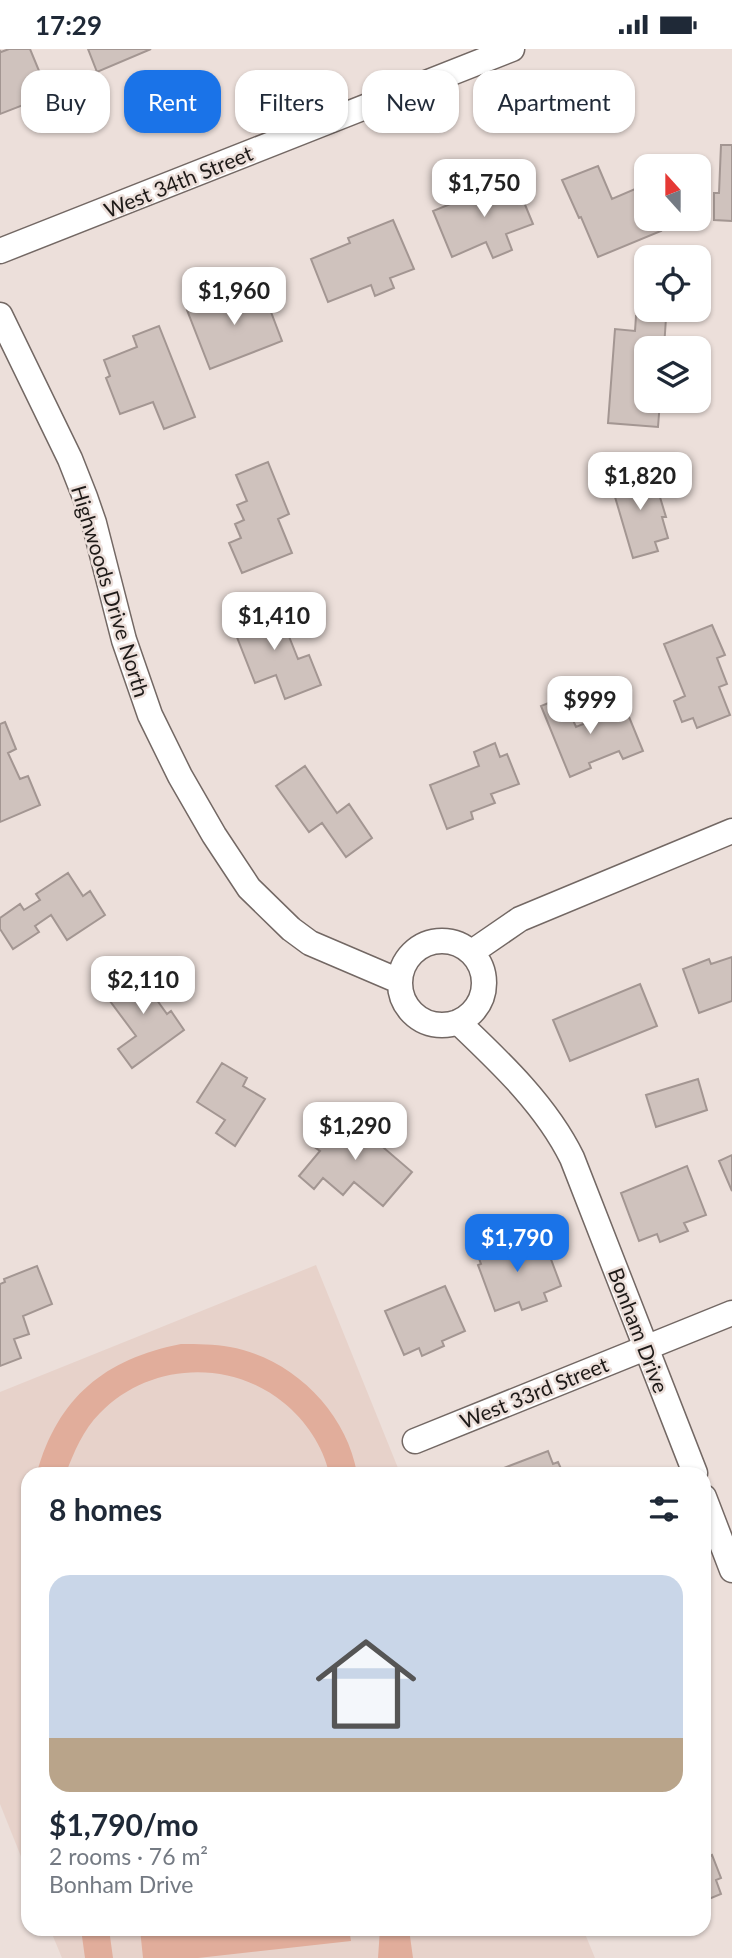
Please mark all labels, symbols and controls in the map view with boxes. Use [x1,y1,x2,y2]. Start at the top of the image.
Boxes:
text: 17:29 [35,9,102,41]
chip: Buy [21,70,110,133]
chip: Rent [124,70,221,133]
chip: Filters [235,70,348,133]
chip: New [362,70,459,133]
chip: Apartment [473,70,635,133]
street label: West 34th Street [100,140,256,222]
north arrow [634,154,710,231]
map controls [634,154,711,413]
pin: $1,750 [427,159,541,219]
text: $1,750 [448,168,520,196]
button: locate [634,245,711,322]
pin: $1,960 [177,267,291,327]
text: $1,960 [198,276,270,304]
button: layers [634,336,711,413]
pin: $1,820 [583,453,697,512]
text: $1,820 [604,461,676,489]
street label: Highwoods Drive North [67,482,155,700]
pin: $1,410 [217,593,331,652]
text: $1,410 [238,601,310,629]
pin: $999 [549,677,631,736]
text: $999 [563,685,617,713]
pin: $2,110 [86,957,200,1016]
text: $2,110 [107,965,179,993]
pin: $1,290 [298,1103,412,1162]
text: $1,290 [319,1111,391,1139]
pin: $1,790 [460,1215,574,1274]
text: $1,790 [481,1223,553,1251]
street label: Bonham Drive [604,1264,674,1396]
street label: West 33rd Street [456,1351,612,1433]
icon: filters [645,1490,683,1528]
text: 8 homes [49,1491,162,1527]
icon: home [303,1621,429,1747]
text: $1,790/mo [49,1806,198,1842]
text: 2 rooms · 76 m² [49,1842,208,1870]
text: Bonham Drive [49,1870,193,1898]

